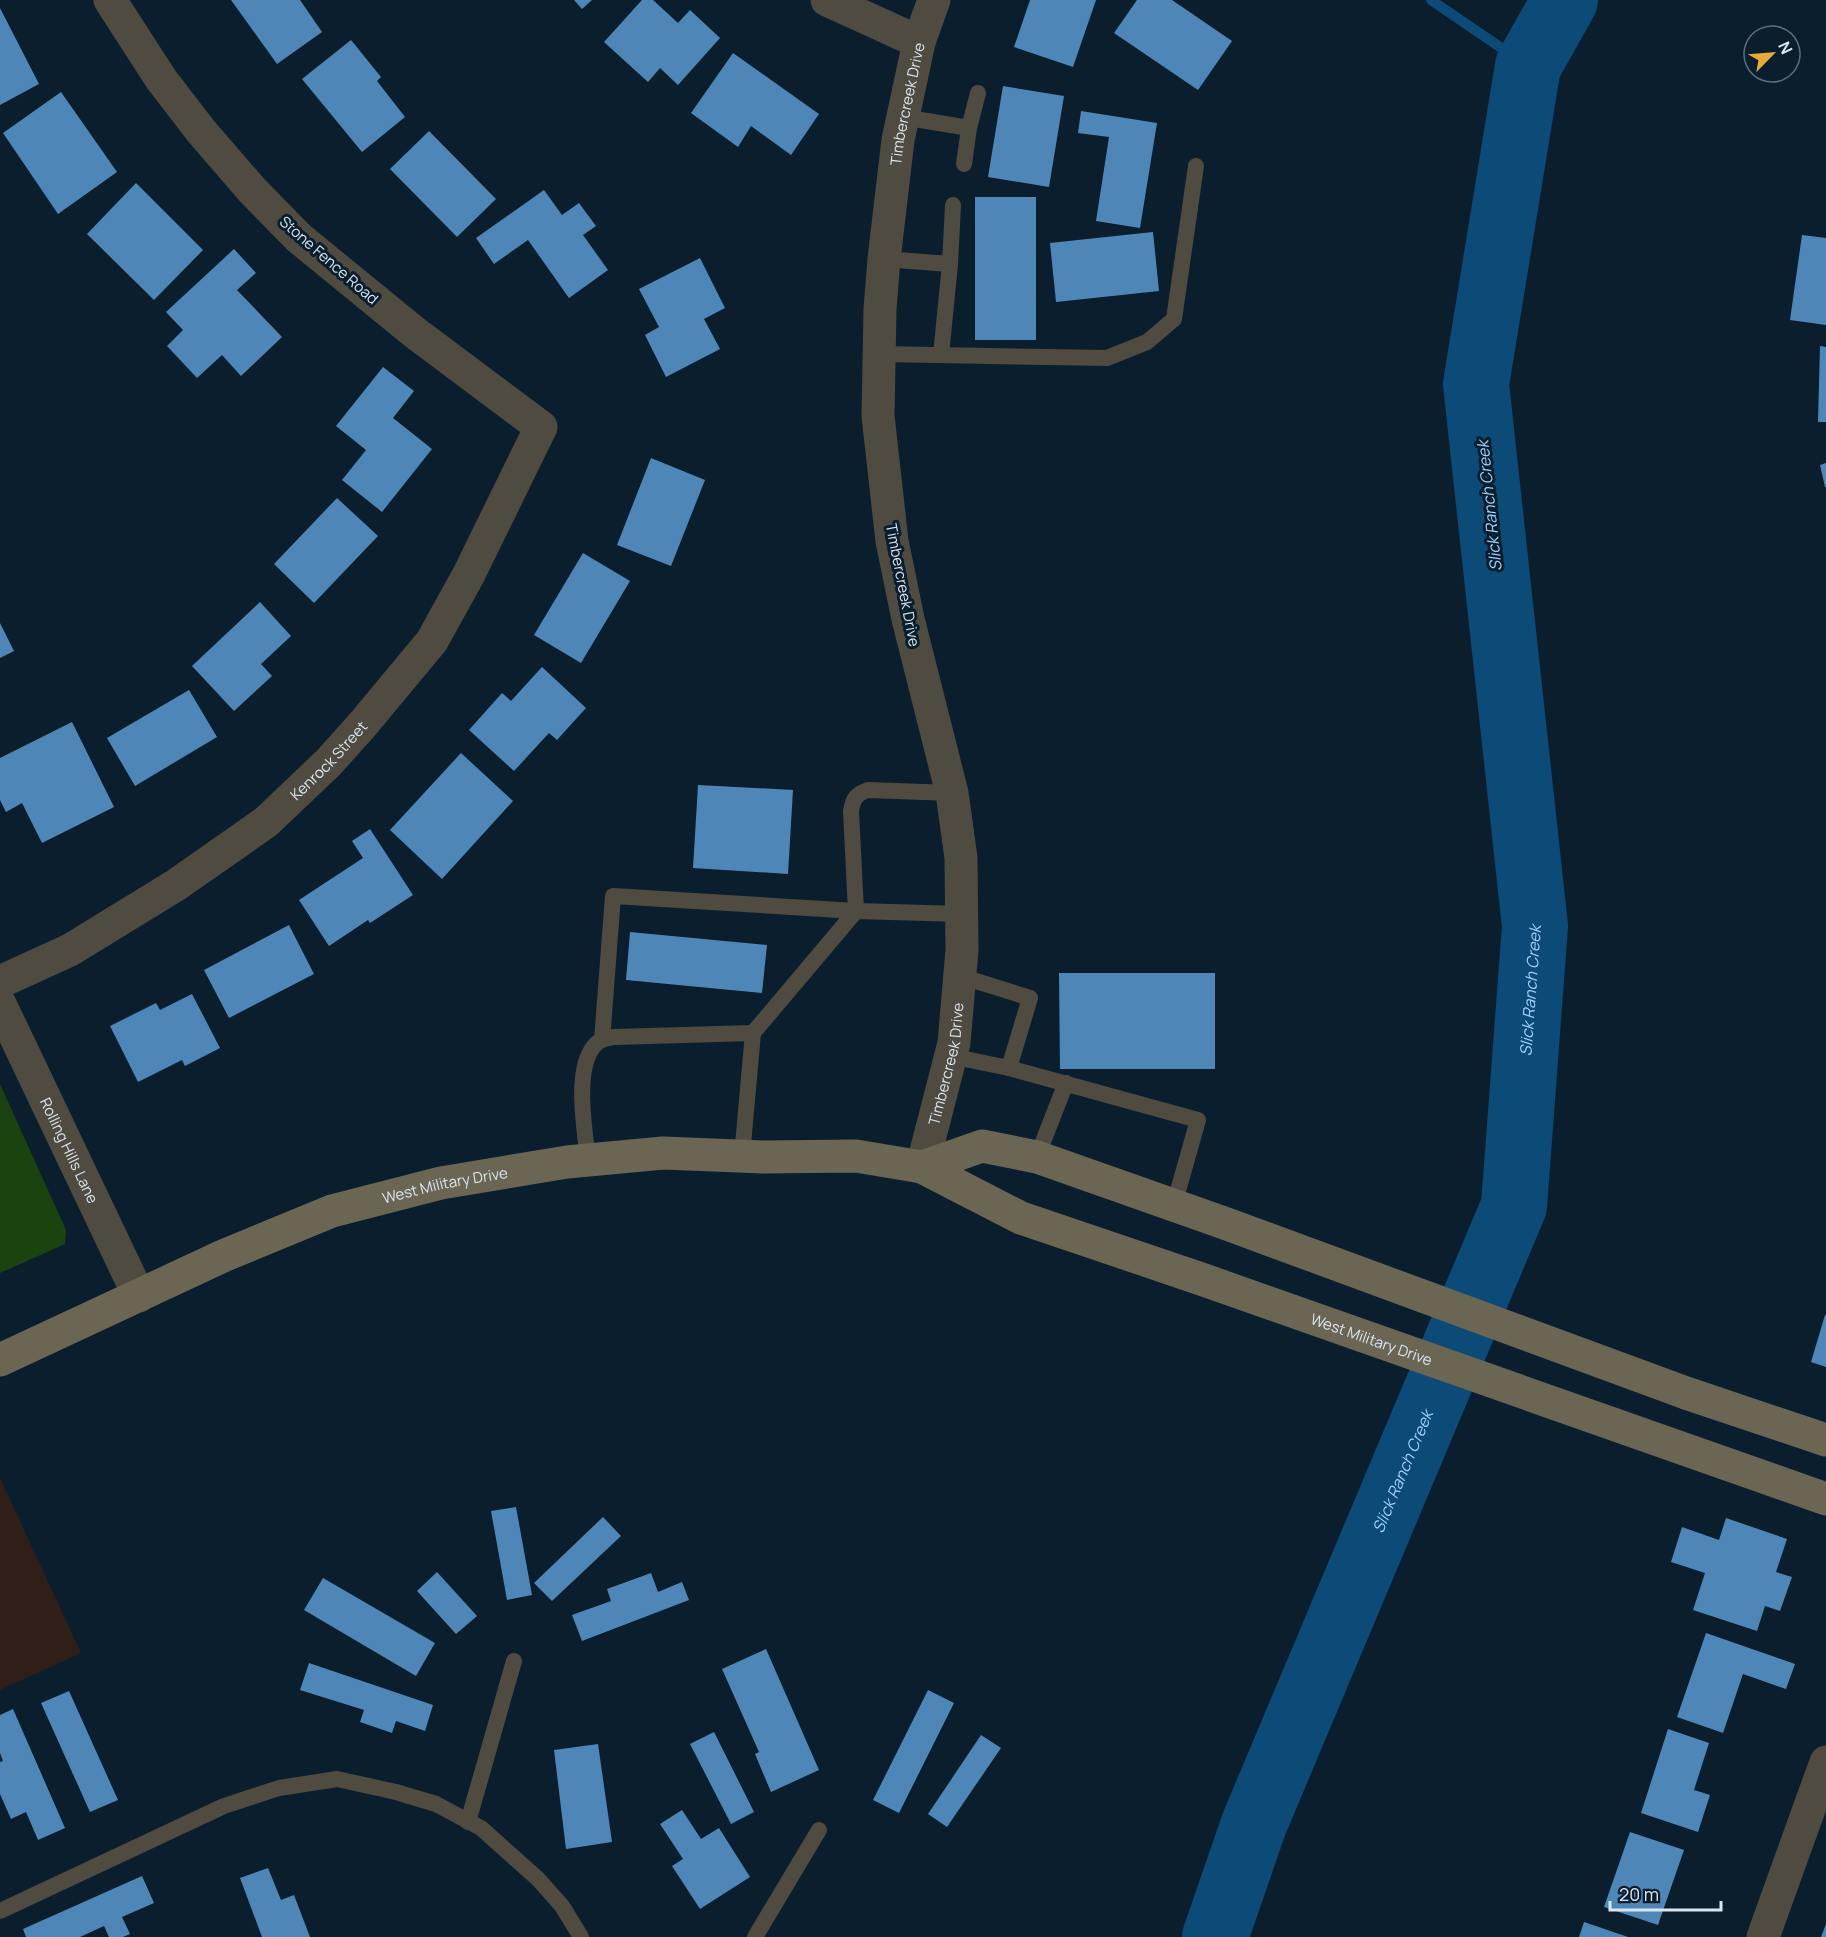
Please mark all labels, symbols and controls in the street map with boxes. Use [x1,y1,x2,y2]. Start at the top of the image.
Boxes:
north arrow [1742,24,1802,84]
text: N [1773,38,1798,58]
street label: Timbercreek Drive [885,40,929,166]
street label: Stone Fence Road [275,211,383,309]
water label: Slick Ranch Creek [1471,438,1507,572]
street label: Timbercreek Drive [881,522,925,648]
street label: Kenrock Street [285,716,372,804]
water label: Slick Ranch Creek [1514,922,1546,1057]
street label: Timbercreek Drive [923,1002,968,1127]
street label: Rolling Hills Lane [35,1094,104,1207]
street label: West Military Drive [380,1162,509,1208]
street label: West Military Drive [1308,1308,1436,1370]
water label: Slick Ranch Creek [1367,1405,1439,1536]
scale bar [1610,1874,1721,1912]
text: 20 m [1619,1882,1659,1906]

